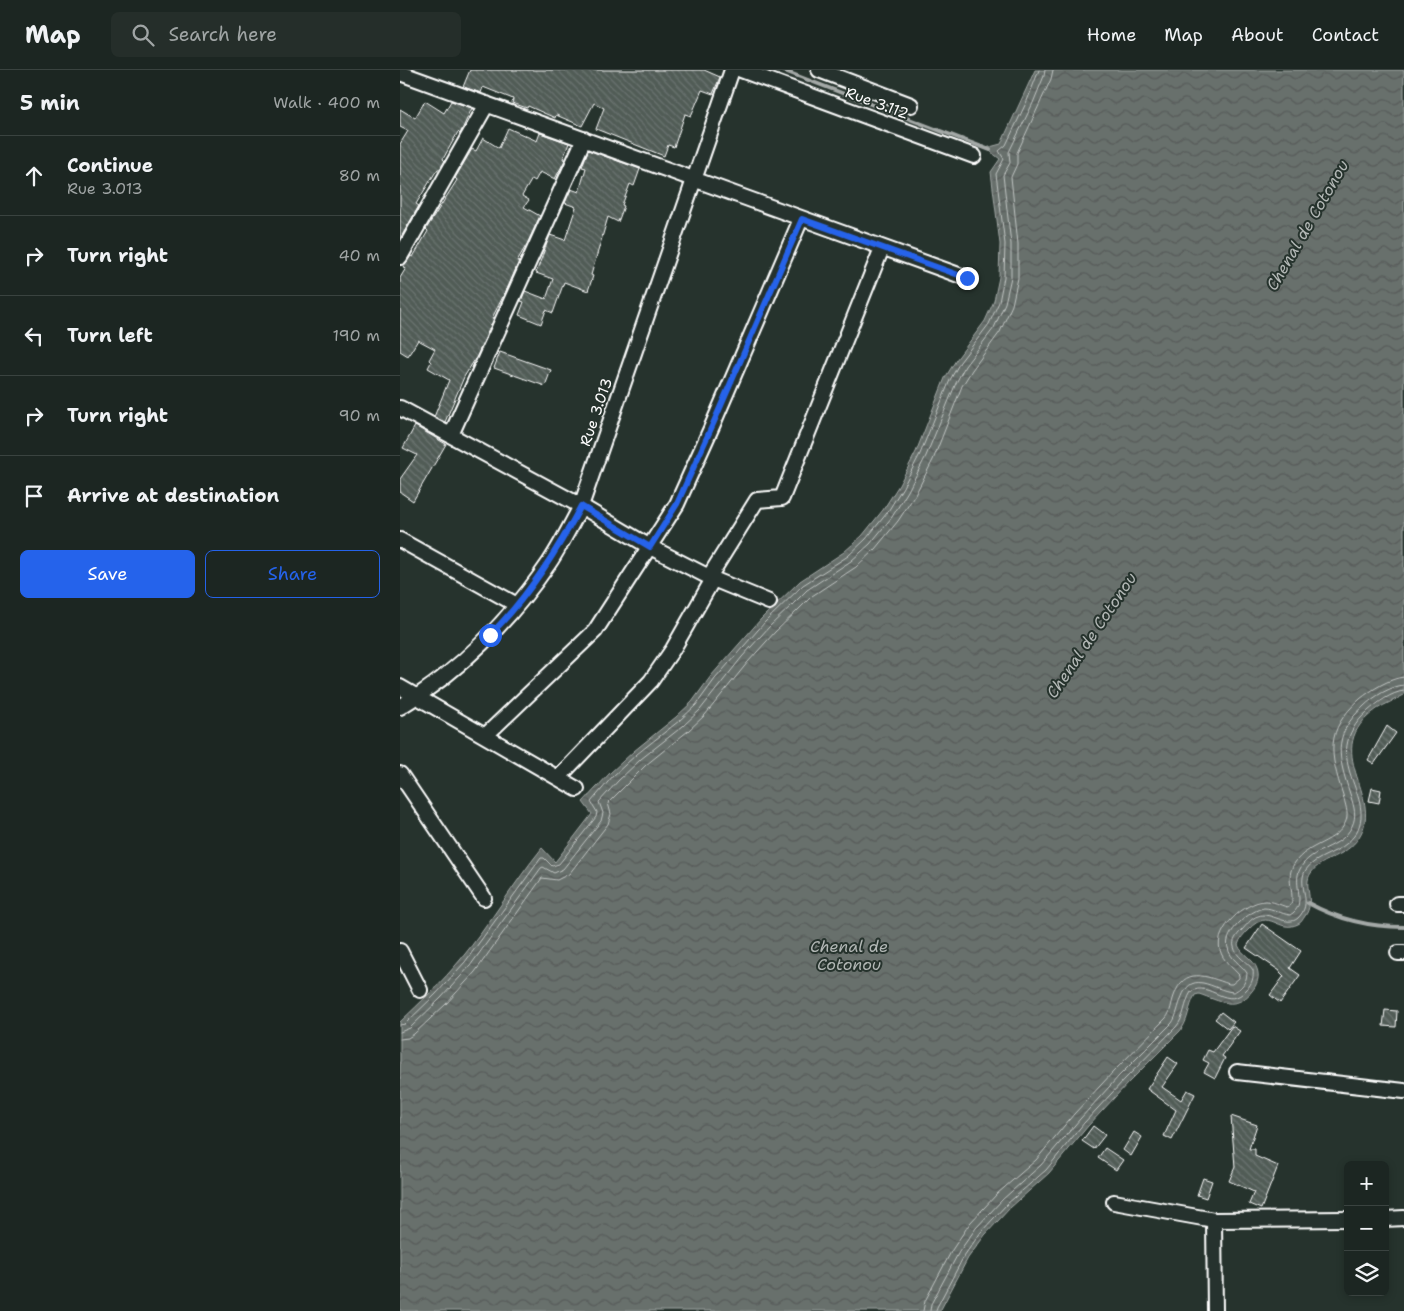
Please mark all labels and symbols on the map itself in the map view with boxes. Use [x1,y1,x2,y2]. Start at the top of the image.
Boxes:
street label: Rue 3.112 [843,82,911,124]
water label: Chenal de Cotonou [1261,156,1353,294]
route end [956,267,979,290]
street label: Rue 3.013 [575,375,617,449]
water label: Chenal de Cotonou [1041,568,1141,702]
route start [479,624,502,647]
water label: Chenal de Cotonou [810,936,888,975]

